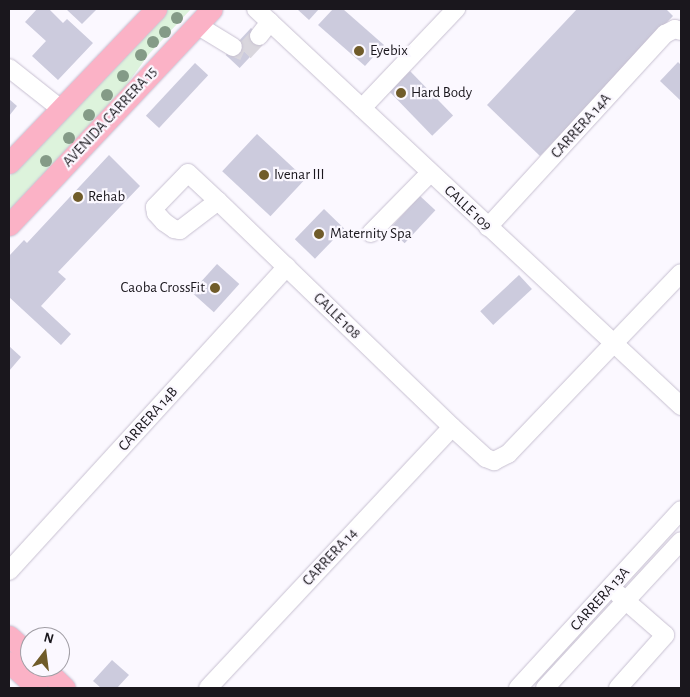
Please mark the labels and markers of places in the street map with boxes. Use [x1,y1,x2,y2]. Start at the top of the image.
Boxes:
place label: Eyebix [370,42,408,60]
marker: Eyebix [352,44,366,58]
place label: Hard Body [411,84,472,102]
marker: Hard Body [395,87,407,99]
place label: Ivenar III [274,166,325,184]
marker: Ivenar III [258,169,270,181]
place label: Rehab [88,188,125,206]
marker: Rehab [72,191,84,203]
place label: Maternity Spa [330,225,412,243]
marker: Maternity Spa [312,227,326,241]
place label: Caoba CrossFit [121,279,205,297]
marker: Caoba CrossFit [209,282,221,294]

